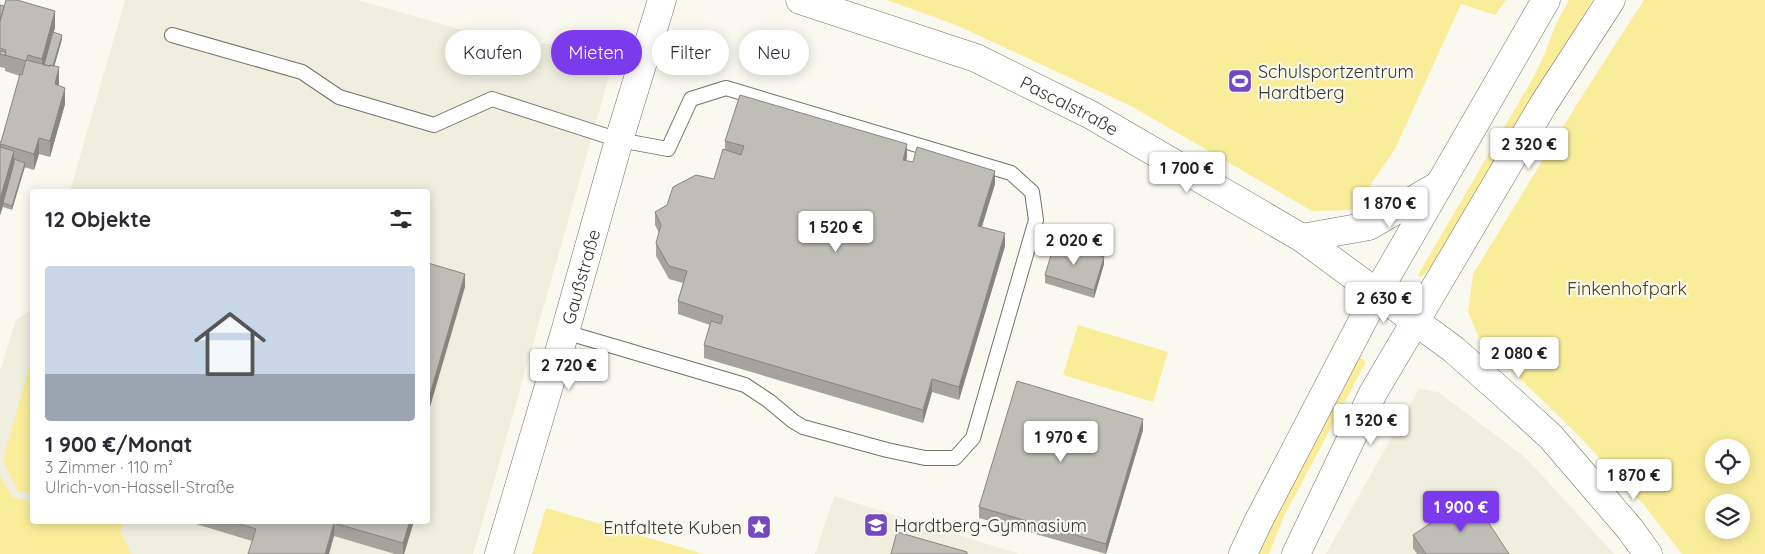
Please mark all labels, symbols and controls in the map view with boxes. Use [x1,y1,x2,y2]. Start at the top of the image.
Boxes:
chip: Kaufen [445,30,541,75]
chip: Mieten [551,30,642,75]
chip: Filter [652,30,729,75]
chip: Neu [739,30,809,75]
place label: Schulsportzentrum Hardtberg [1258,60,1414,104]
sports icon: Schulsportzentrum Hardtberg [1227,68,1253,94]
street label: Pascalstraße [1016,70,1123,140]
pin: 2 320 € [1483,128,1575,170]
text: 2 320 € [1501,134,1557,154]
pin: 1 700 € [1141,152,1233,194]
text: 1 700 € [1160,158,1214,178]
pin: 1 870 € [1344,186,1436,229]
text: 1 870 € [1364,193,1416,213]
icon: filters [387,205,415,233]
text: 12 Objekte [45,206,151,232]
pin: 1 520 € [790,210,882,253]
text: 1 520 € [809,217,863,237]
pin: 2 020 € [1028,224,1120,266]
street label: Gaußstraße [556,226,605,327]
text: 2 020 € [1046,230,1102,250]
park label: Finkenhofpark [1567,277,1687,300]
pin: 2 630 € [1338,282,1430,324]
text: 2 630 € [1356,288,1412,308]
icon: home [185,299,275,389]
pin: 2 080 € [1473,336,1565,379]
text: 2 080 € [1491,343,1547,363]
pin: 2 720 € [523,348,615,391]
text: 2 720 € [541,355,597,375]
pin: 1 320 € [1325,404,1417,446]
text: 1 320 € [1345,410,1397,430]
pin: 1 970 € [1015,420,1107,463]
text: 1 970 € [1035,427,1087,447]
text: 1 900 €/Monat [45,431,192,457]
map controls [1705,439,1750,539]
button: locate [1705,439,1750,484]
text: 3 Zimmer · 110 m² [45,457,173,477]
pin: 1 870 € [1588,458,1680,501]
text: 1 870 € [1608,465,1660,485]
text: Ulrich-von-Hassell-Straße [45,477,235,497]
pin: 1 900 € [1415,490,1507,533]
button: layers [1705,494,1750,539]
text: 1 900 € [1434,497,1488,517]
school or university icon: Hardtberg-Gymnasium [863,512,889,538]
place icon: Entfaltete Kuben [746,514,772,540]
place label: Hardtberg-Gymnasium [894,514,1087,537]
place label: Entfaltete Kuben [603,516,742,539]

